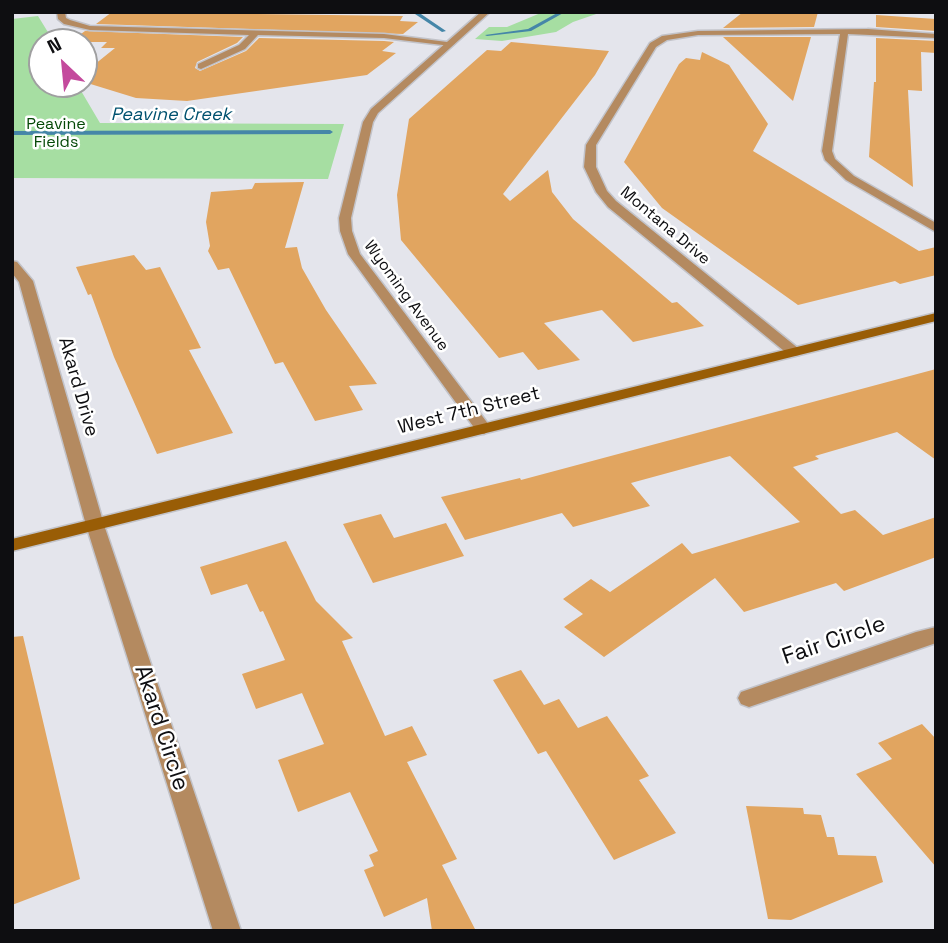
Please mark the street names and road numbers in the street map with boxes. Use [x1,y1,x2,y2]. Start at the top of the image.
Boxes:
street label: Montana Drive [616,183,714,269]
street label: Wyoming Avenue [359,237,453,355]
street label: Akard Drive [53,335,103,439]
street label: West 7th Street [396,382,542,440]
street label: Fair Circle [779,610,889,672]
street label: Akard Circle [128,662,194,794]

